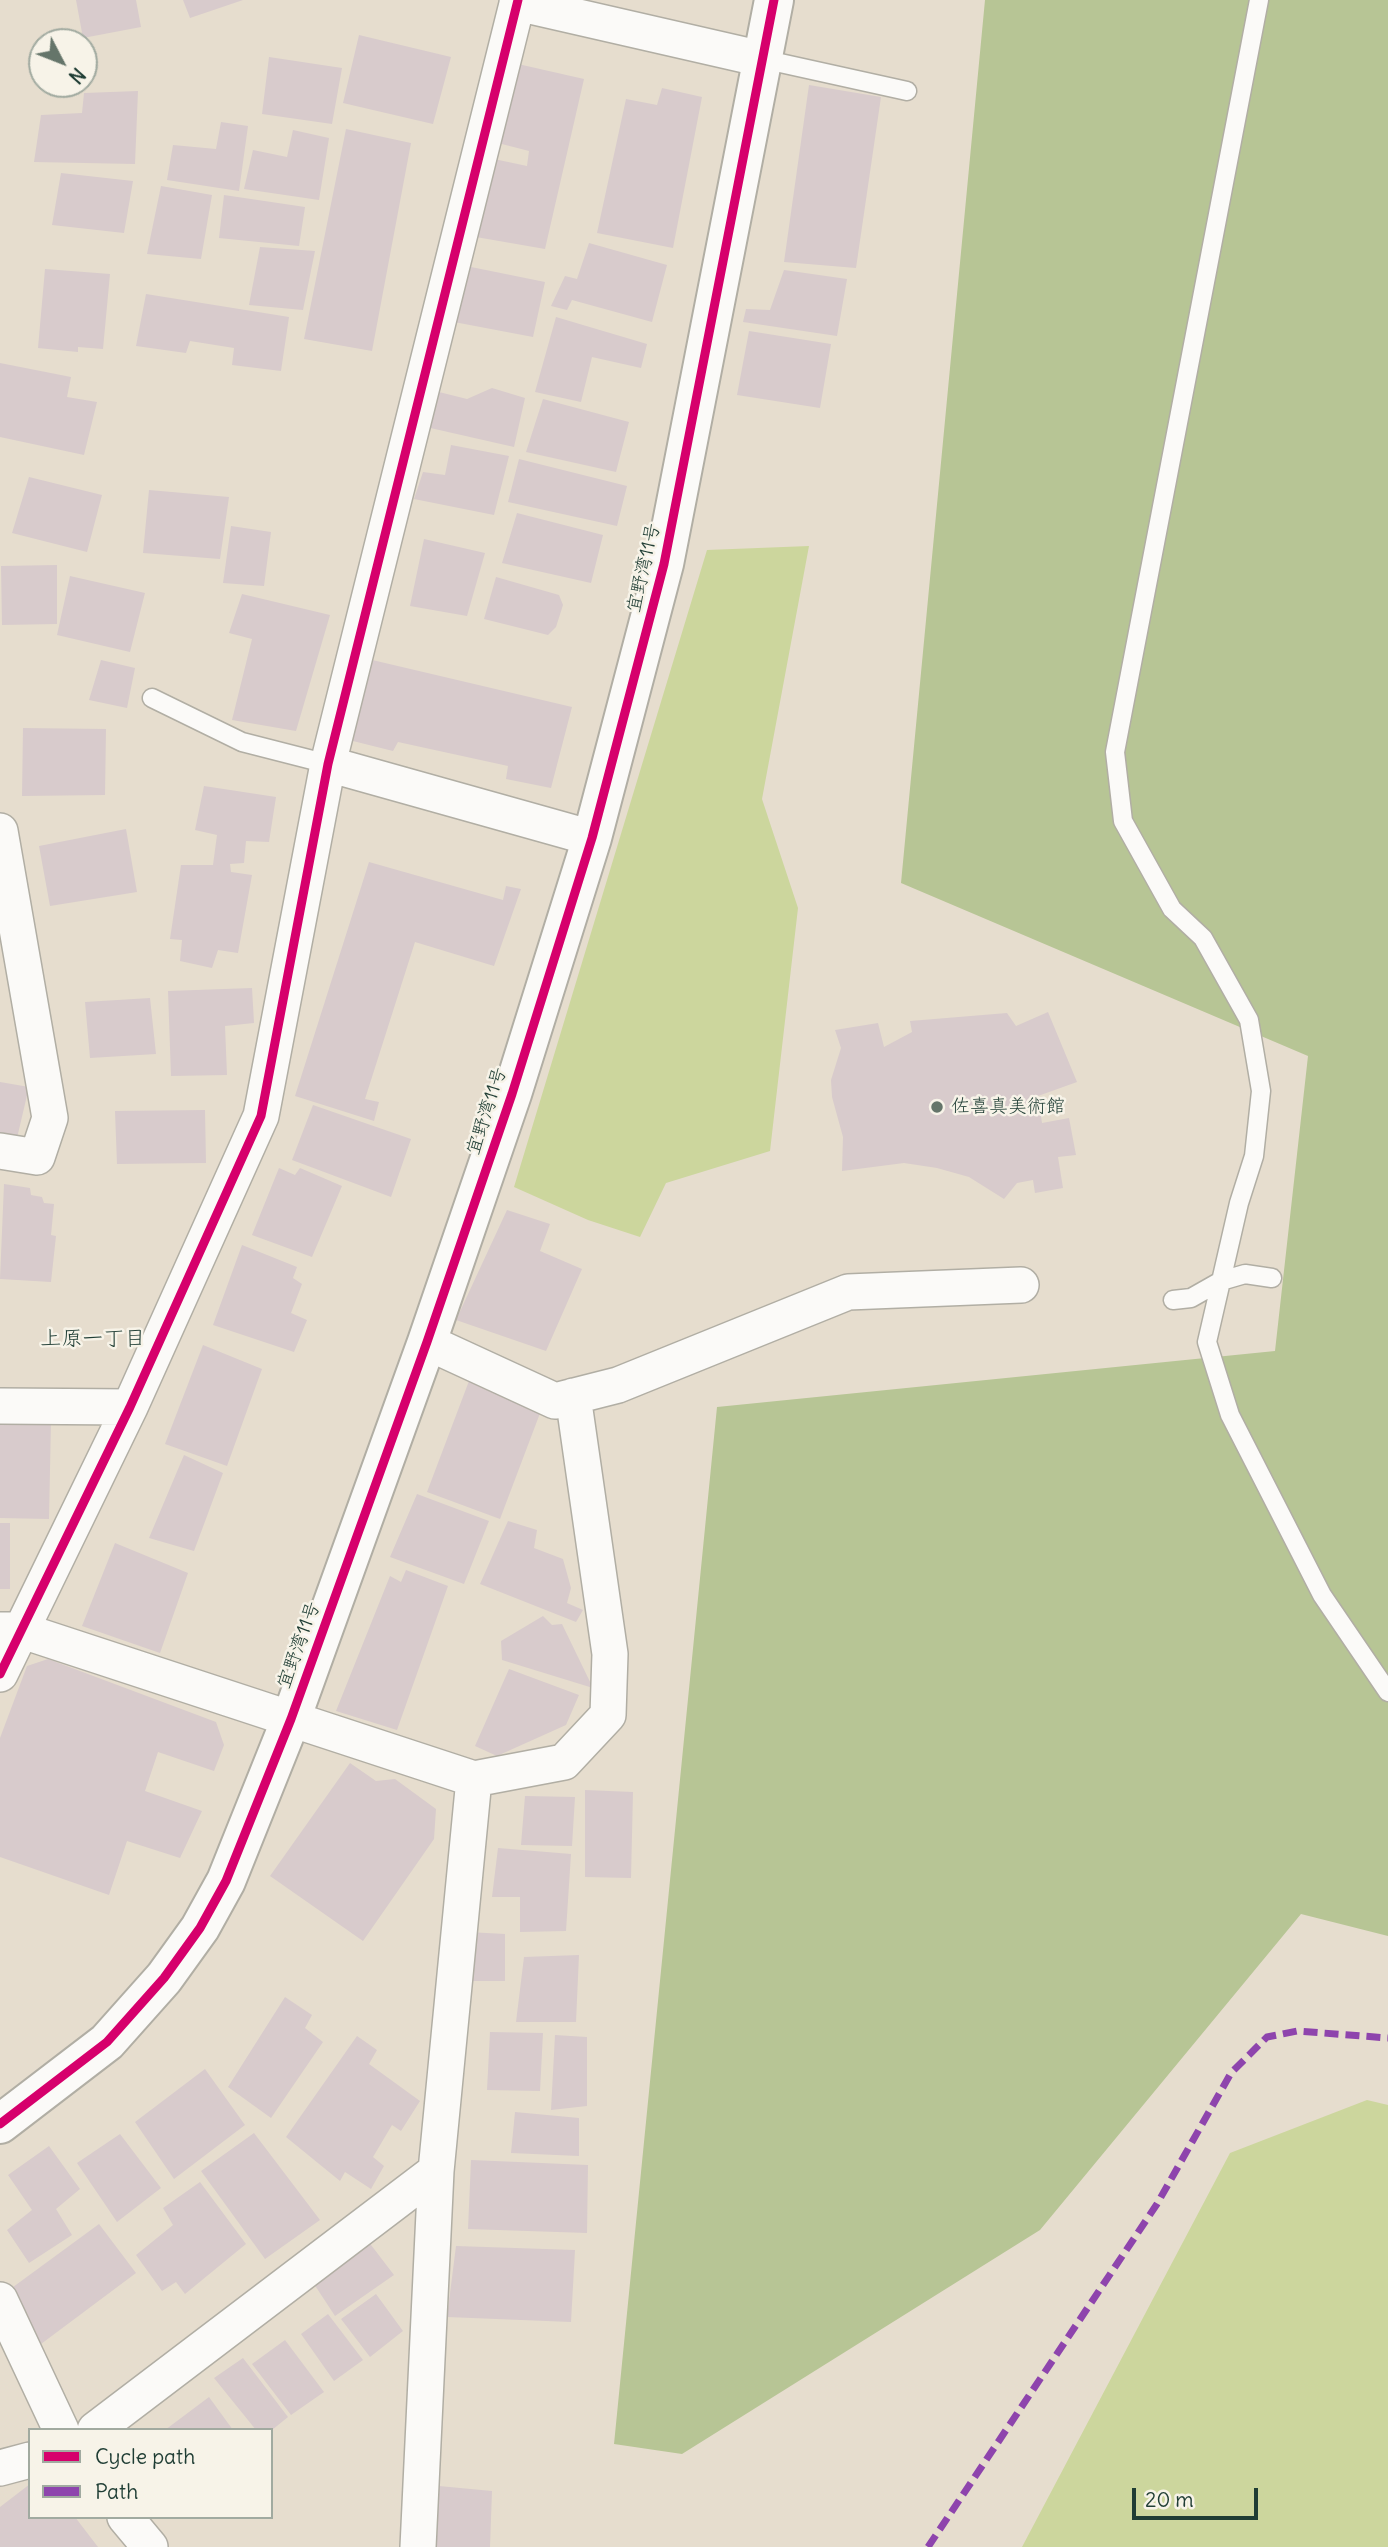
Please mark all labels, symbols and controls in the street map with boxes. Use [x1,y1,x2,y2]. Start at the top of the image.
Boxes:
north arrow [28,28,98,98]
text: N [64,63,90,89]
street label: 宜野湾11号 [623,521,665,615]
street label: 宜野湾11号 [462,1064,512,1158]
place label: 佐喜真美術館 [951,1096,1065,1118]
marker: 佐喜真美術館 [929,1099,945,1115]
district label: 上原一丁目 [41,1326,145,1352]
street label: 宜野湾11号 [273,1598,325,1692]
legend [28,2428,273,2519]
text: Cycle path [95,2443,195,2470]
scale bar [1136,2474,1262,2518]
text: Path [95,2478,138,2505]
text: 20 m [1145,2486,1194,2513]

